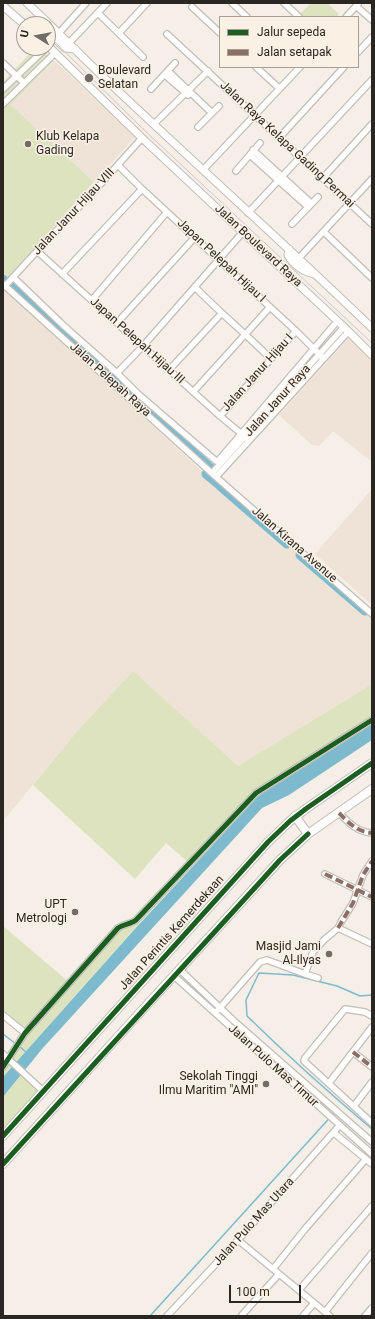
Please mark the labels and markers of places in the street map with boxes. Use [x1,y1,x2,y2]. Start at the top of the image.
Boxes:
place label: Boulevard Selatan [98,64,151,92]
marker: Boulevard Selatan [83,72,95,84]
place label: Klub Kelapa Gading [36,130,99,158]
marker: Klub Kelapa Gading [23,139,33,149]
place label: UPT Metrologi [16,898,67,926]
marker: UPT Metrologi [70,907,80,917]
place label: Masjid Jami Al-Ilyas [256,940,321,968]
marker: Masjid Jami Al-Ilyas [324,949,334,959]
place label: Sekolah Tinggi Ilmu Maritim "AMI" [159,1070,258,1098]
marker: Sekolah Tinggi Ilmu Maritim "AMI" [261,1079,271,1089]

